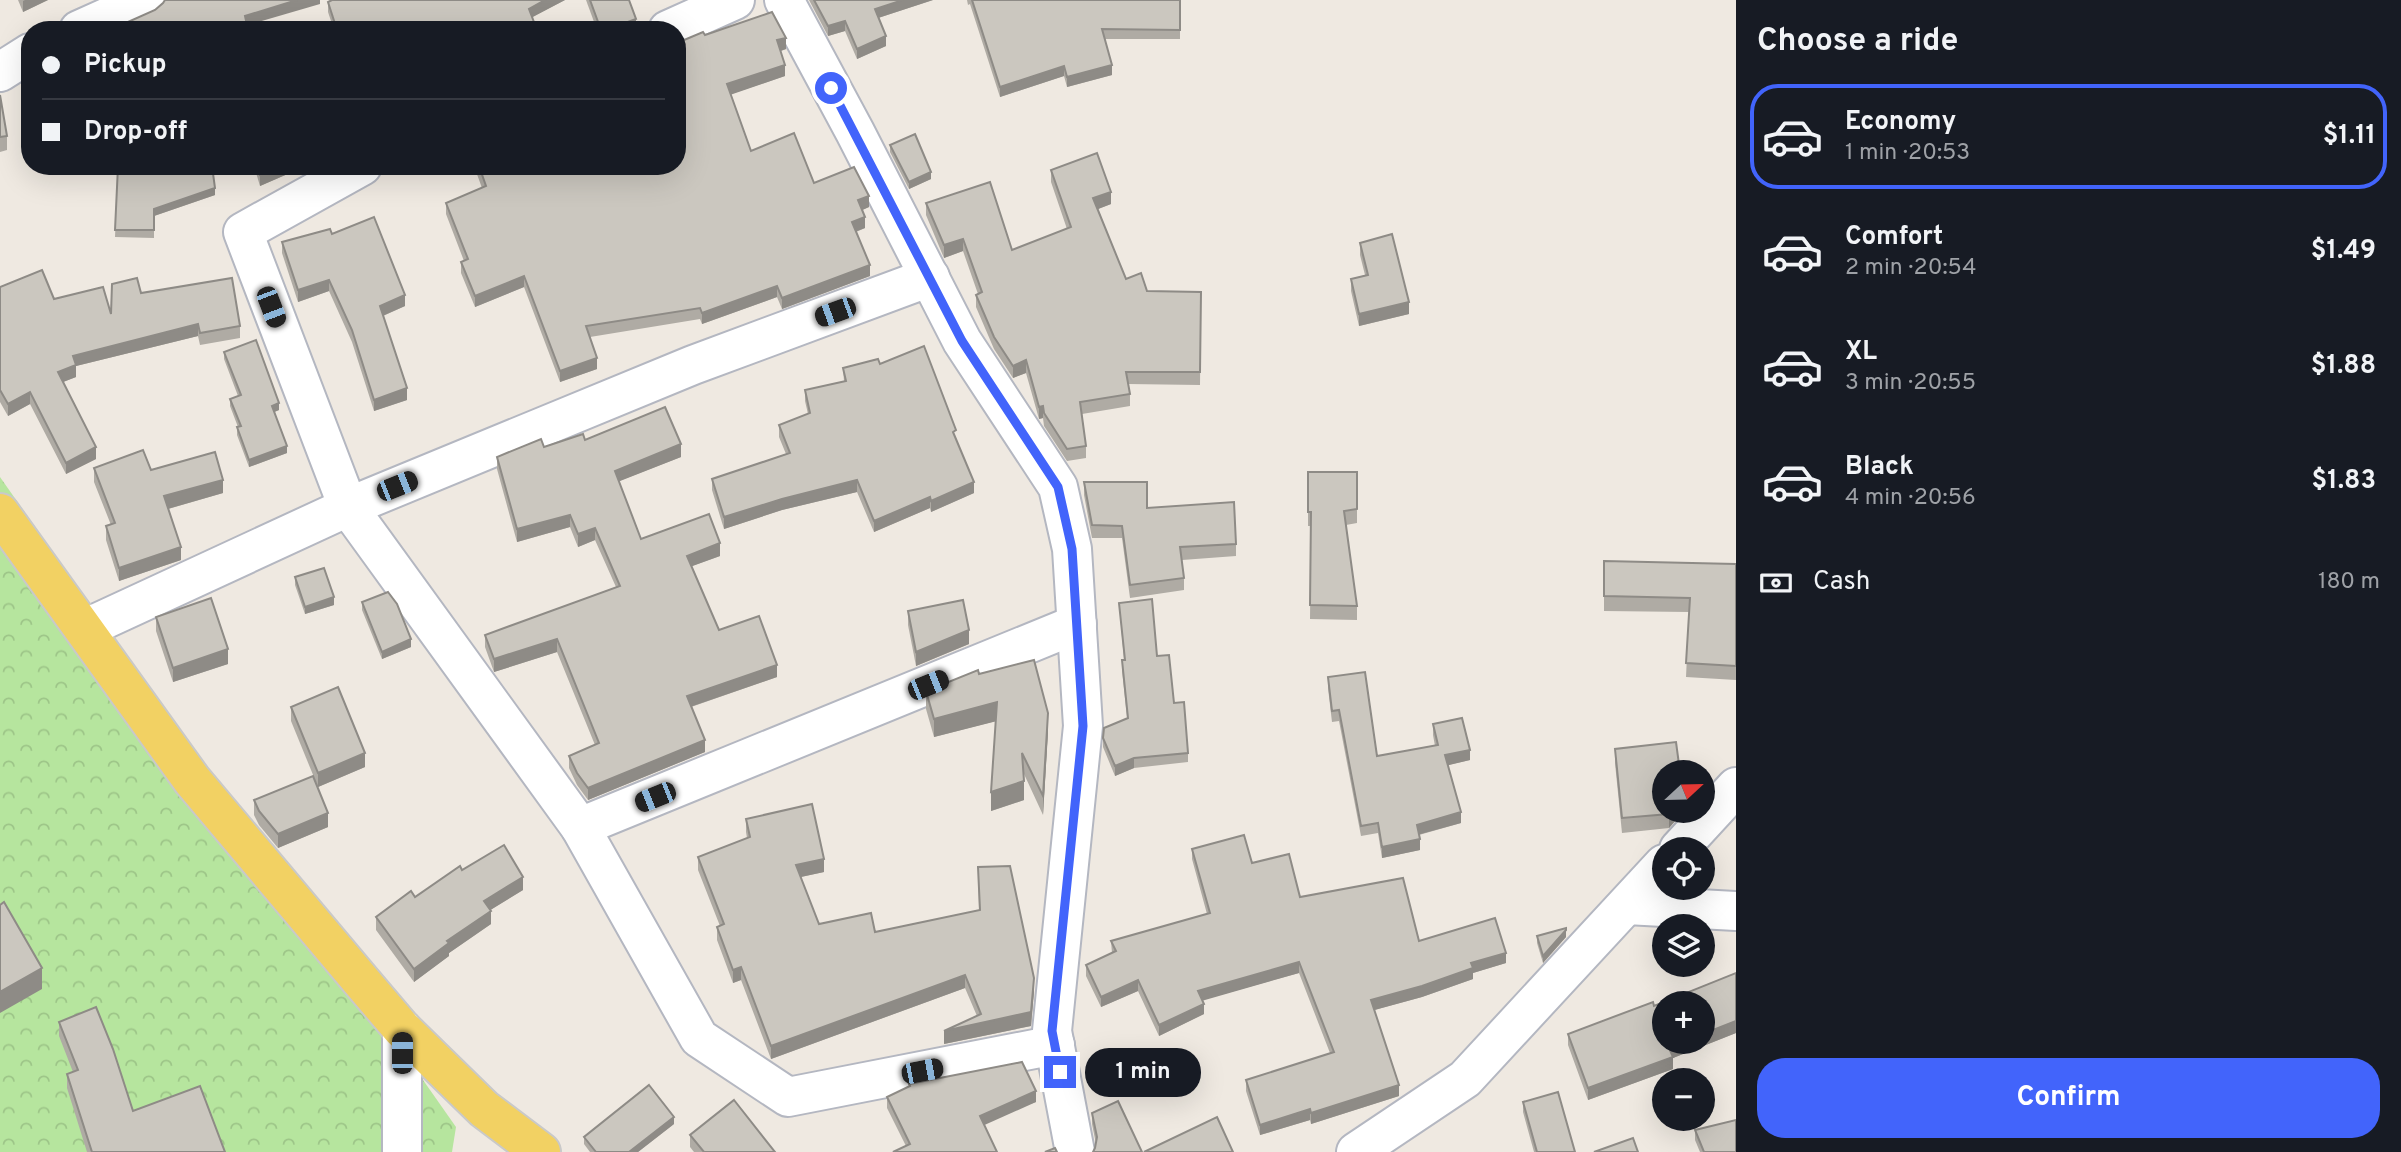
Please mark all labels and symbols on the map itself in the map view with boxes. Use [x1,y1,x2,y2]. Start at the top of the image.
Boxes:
route start [815,72,847,104]
car [254,284,289,330]
car [812,295,859,329]
car [374,468,421,504]
car [905,667,952,703]
north arrow [1652,760,1715,822]
car [632,779,679,815]
car [392,1032,413,1074]
callout: 1 min [1084,1048,1200,1096]
route end [1044,1056,1076,1088]
car [900,1057,945,1085]

